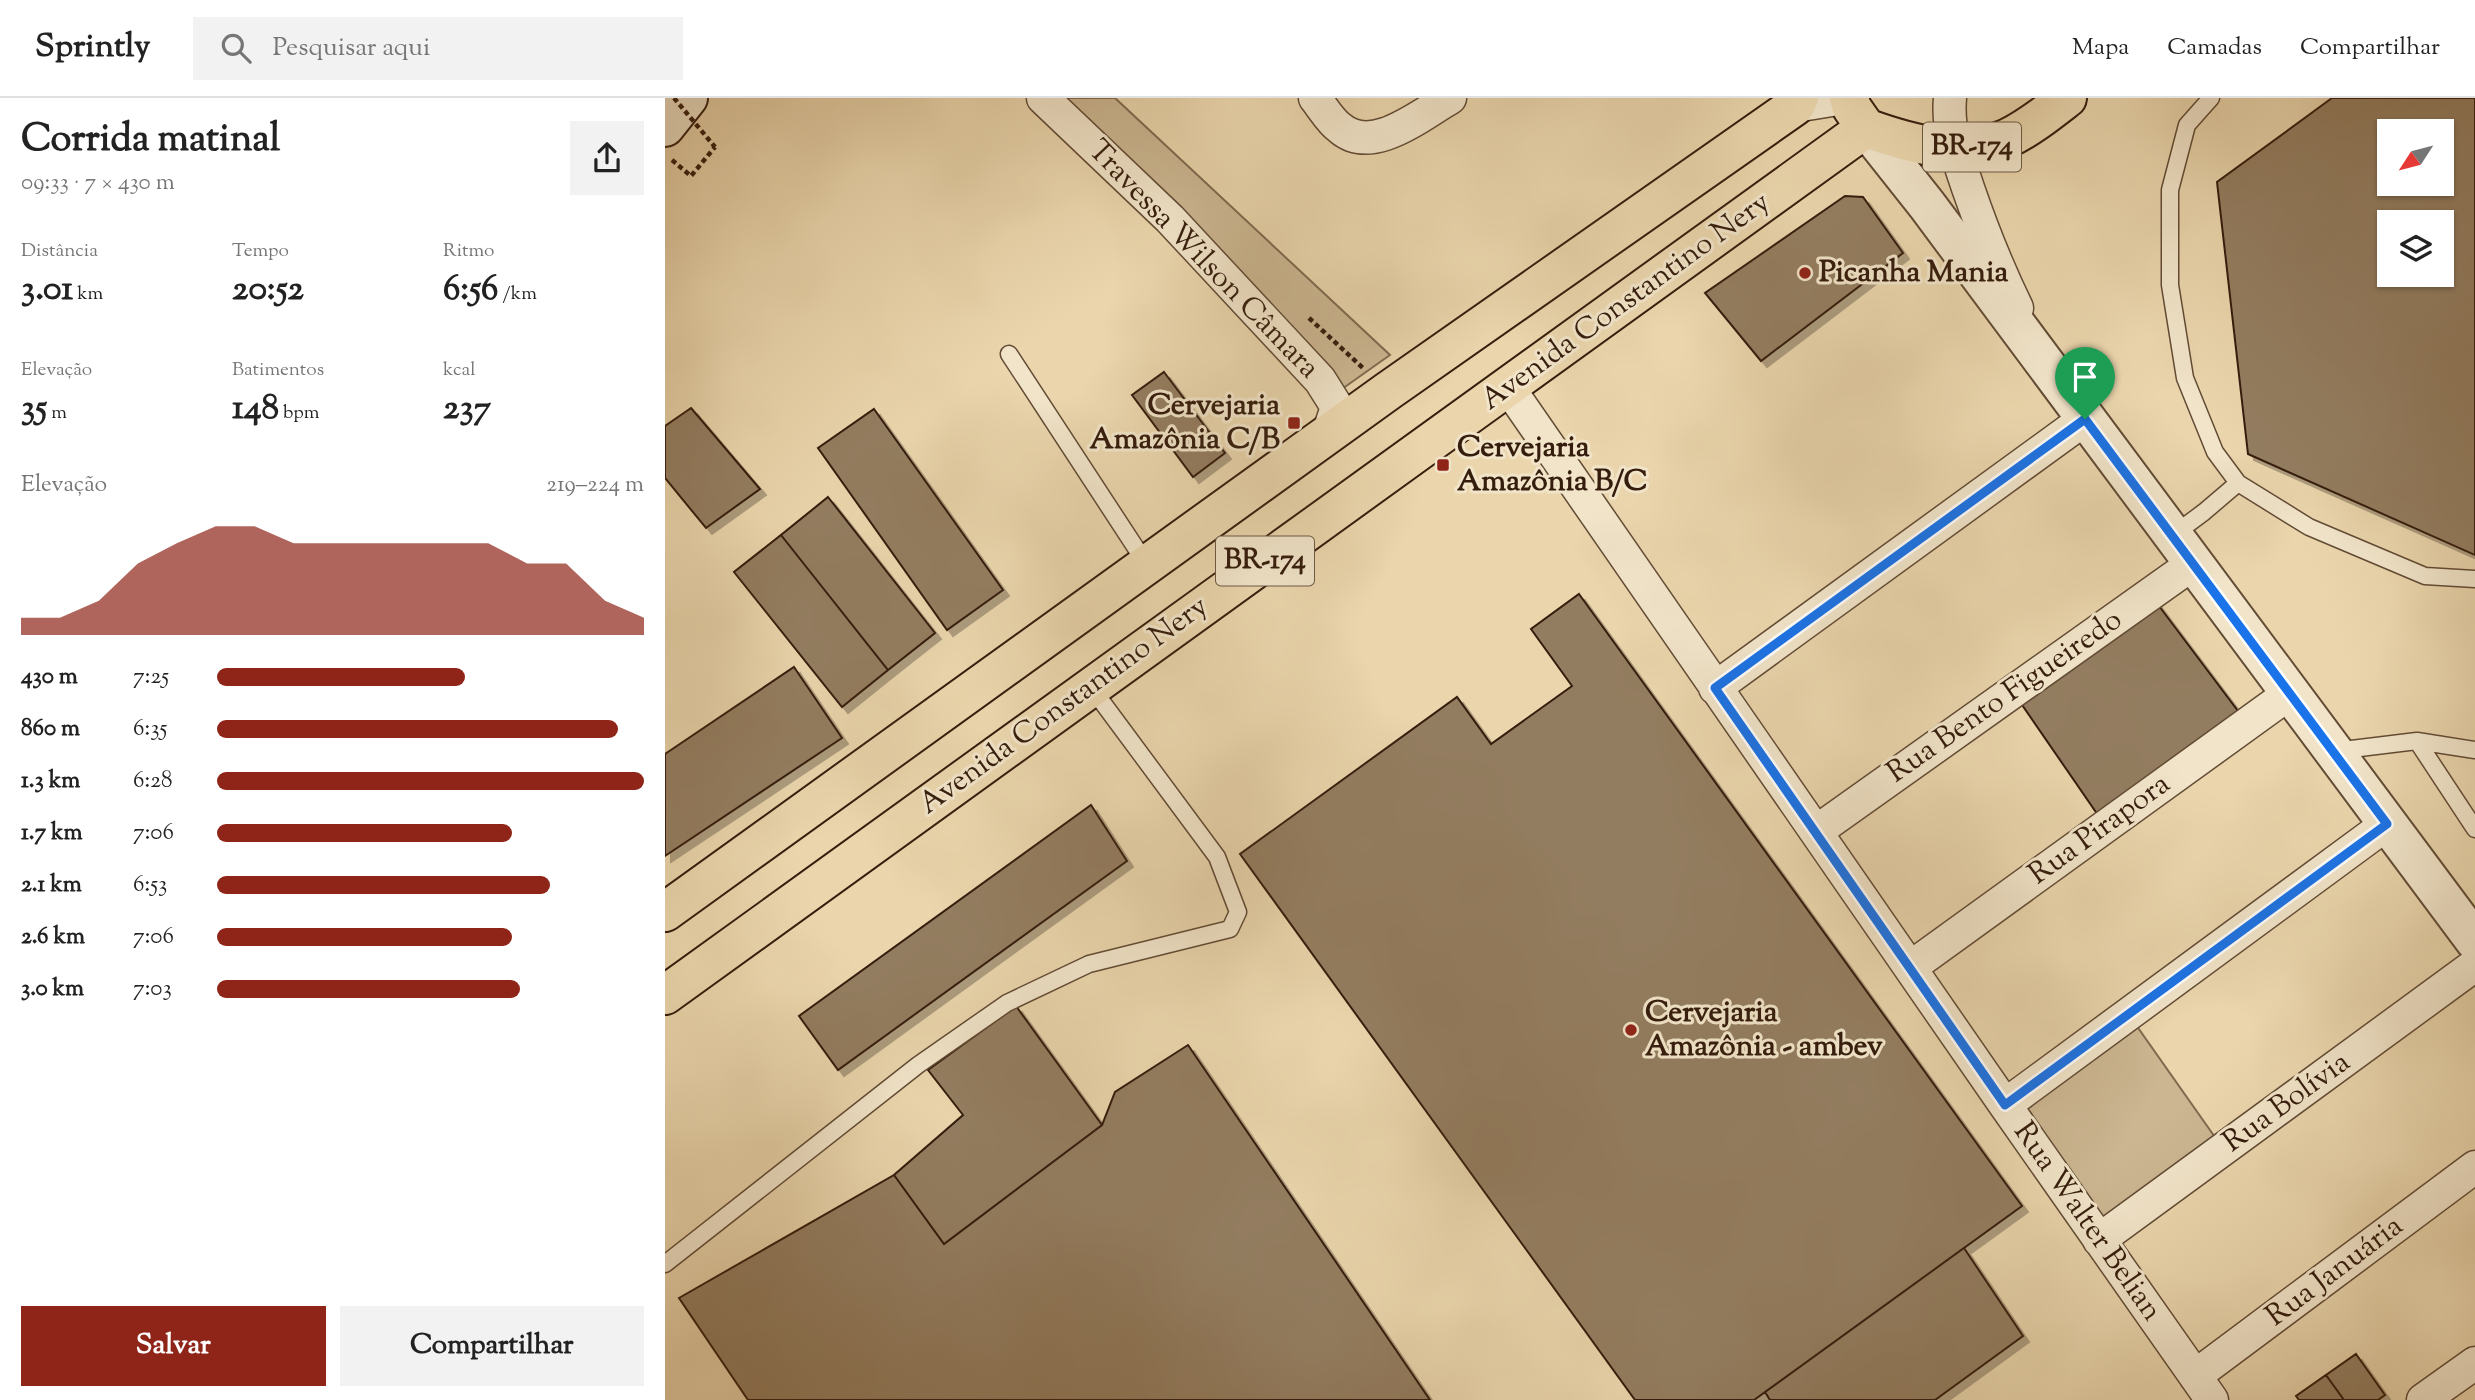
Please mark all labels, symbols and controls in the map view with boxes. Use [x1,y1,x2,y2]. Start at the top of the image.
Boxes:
search box [193,17,683,80]
text: Sprintly [35,24,151,72]
icon: search [217,29,255,67]
text: Pesquisar aqui [273,30,430,67]
text: Mapa [2072,31,2129,65]
text: Camadas [2167,31,2262,65]
text: Compartilhar [2300,31,2440,65]
text: Corrida matinal [21,114,280,168]
north arrow [2377,119,2453,196]
map controls [2377,119,2454,287]
button: share [570,121,644,195]
road number: BR-174 [1923,122,2021,172]
street label: Travessa Wilson Câmara [1077,131,1329,389]
text: 09:33 · 7 × 430 m [21,167,175,200]
street label: Avenida Constantino Nery [1472,182,1780,422]
button: layers [2377,210,2454,287]
text: Distância [21,238,98,265]
text: Tempo [232,238,289,265]
text: Ritmo [443,238,494,265]
place label: Picanha Mania [1819,252,2008,295]
text: 3.01 [21,265,73,316]
text: 20:52 [232,265,304,316]
text: 6:56 [443,265,499,316]
marker: Picanha Mania [1797,265,1813,281]
text: km [73,281,103,308]
text: /km [499,281,537,308]
pin [2055,347,2115,419]
text: Elevação [21,357,92,384]
text: Batimentos [232,357,324,384]
text: kcal [443,357,476,384]
icon: arrive [2066,358,2104,396]
text: 35 [21,384,47,435]
text: 148 [232,384,279,435]
text: 237 [443,384,491,435]
place label: Cervejaria Amazônia C/B [1089,385,1280,462]
text: m [47,400,67,427]
text: bpm [279,400,320,427]
marker: Cervejaria Amazônia C/B [1286,415,1302,431]
place label: Cervejaria Amazônia B/C [1457,427,1648,504]
marker: Cervejaria Amazônia B/C [1435,457,1451,473]
text: Elevação [21,469,107,502]
text: 219–224 m [546,469,644,502]
road number: BR-174 [1216,536,1314,586]
street label: Avenida Constantino Nery [910,586,1218,826]
street label: Rua Bento Figueiredo [1879,599,2131,795]
text: 430 m [21,661,78,694]
text: 7:25 [133,661,169,694]
text: 860 m [21,713,80,746]
text: 6:35 [133,713,167,746]
street label: Rua Pirapora [2020,764,2180,896]
text: 1.3 km [21,765,80,798]
text: 6:28 [133,765,172,798]
text: 1.7 km [21,817,83,850]
text: 7:06 [133,817,174,850]
text: 2.1 km [21,869,82,902]
text: 6:53 [133,869,167,902]
text: 2.6 km [21,921,85,954]
text: 7:06 [133,921,174,954]
text: 3.0 km [21,973,84,1006]
text: 7:03 [133,973,172,1006]
place label: Cervejaria Amazônia - ambev [1645,992,1883,1069]
marker: Cervejaria Amazônia - ambev [1623,1022,1639,1038]
street label: Rua Bolívia [2214,1042,2360,1164]
street label: Rua Walter Belian [2002,1114,2172,1331]
street label: Rua Januária [2257,1206,2413,1338]
button: Salvar [21,1306,326,1386]
button: Compartilhar [340,1306,644,1386]

